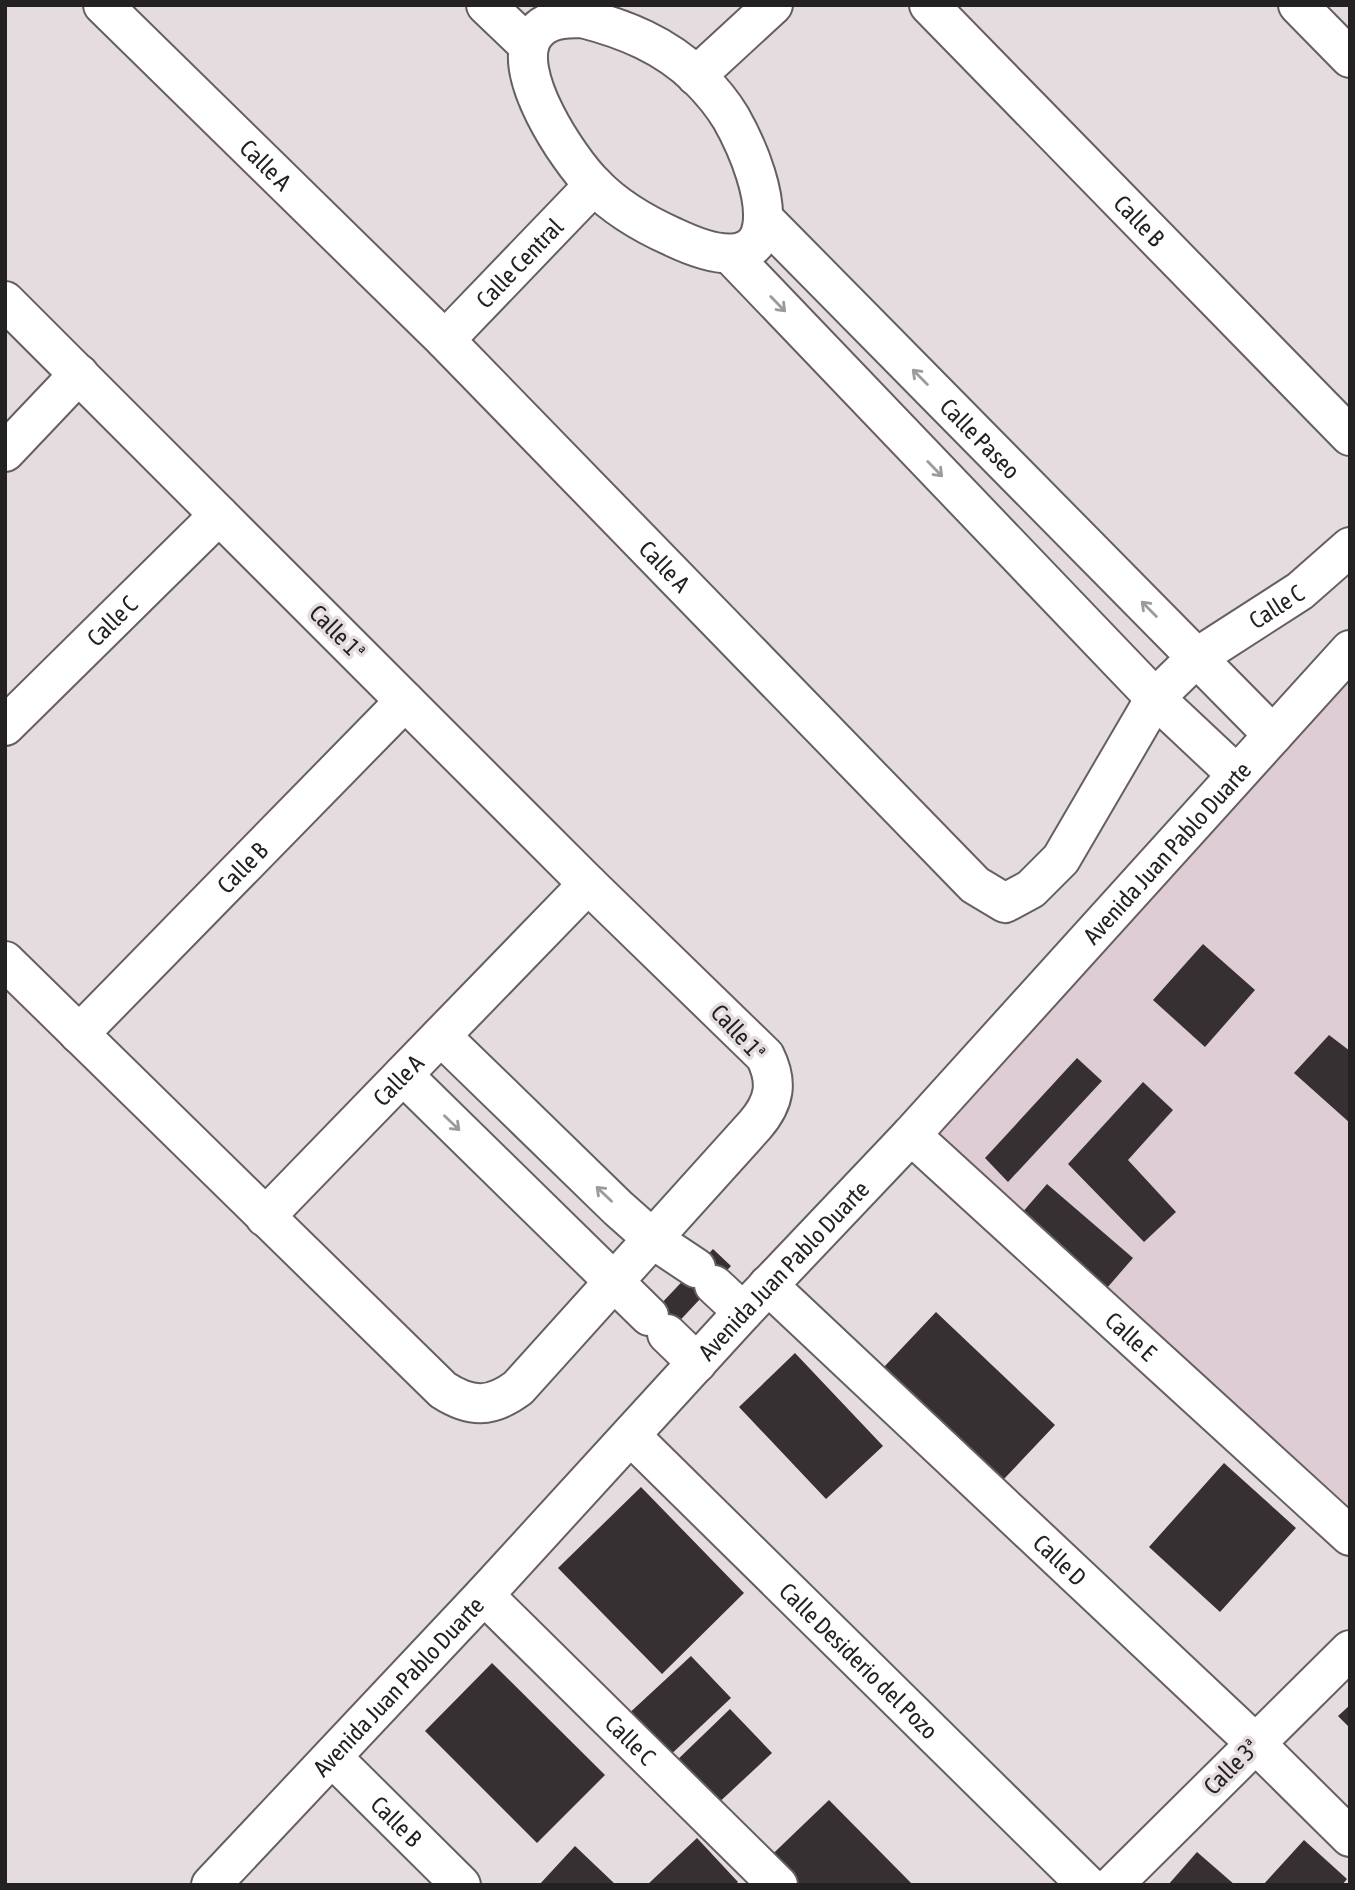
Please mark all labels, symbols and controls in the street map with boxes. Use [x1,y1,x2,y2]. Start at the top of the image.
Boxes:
street label: Calle A [235,134,297,196]
street label: Calle B [1109,189,1170,252]
street label: Calle Central [470,212,569,313]
one-way arrow [770,295,787,312]
one-way arrow [912,369,929,386]
street label: Calle Paseo [935,393,1026,484]
one-way arrow [927,460,944,477]
street label: Calle A [634,535,696,597]
street label: Calle C [1244,579,1309,634]
street label: Calle C [81,590,143,651]
street label: Calle 1ª [304,599,370,665]
one-way arrow [1140,601,1157,618]
street label: Avenida Juan Pablo Duarte [1078,756,1256,949]
street label: Calle B [211,836,273,898]
street label: Calle 1ª [706,999,770,1065]
street label: Calle A [367,1049,429,1111]
one-way arrow [443,1114,460,1131]
street label: Avenida Juan Pablo Duarte [693,1175,874,1365]
one-way arrow [595,1185,612,1202]
street label: Calle E [1100,1306,1162,1366]
street label: Calle D [1028,1529,1092,1591]
street label: Calle Desiderio del Pozo [774,1577,944,1744]
street label: Avenida Juan Pablo Duarte [307,1591,489,1781]
street label: Calle C [600,1709,661,1770]
street label: Calle 3ª [1198,1734,1264,1800]
street label: Calle B [366,1790,428,1852]

